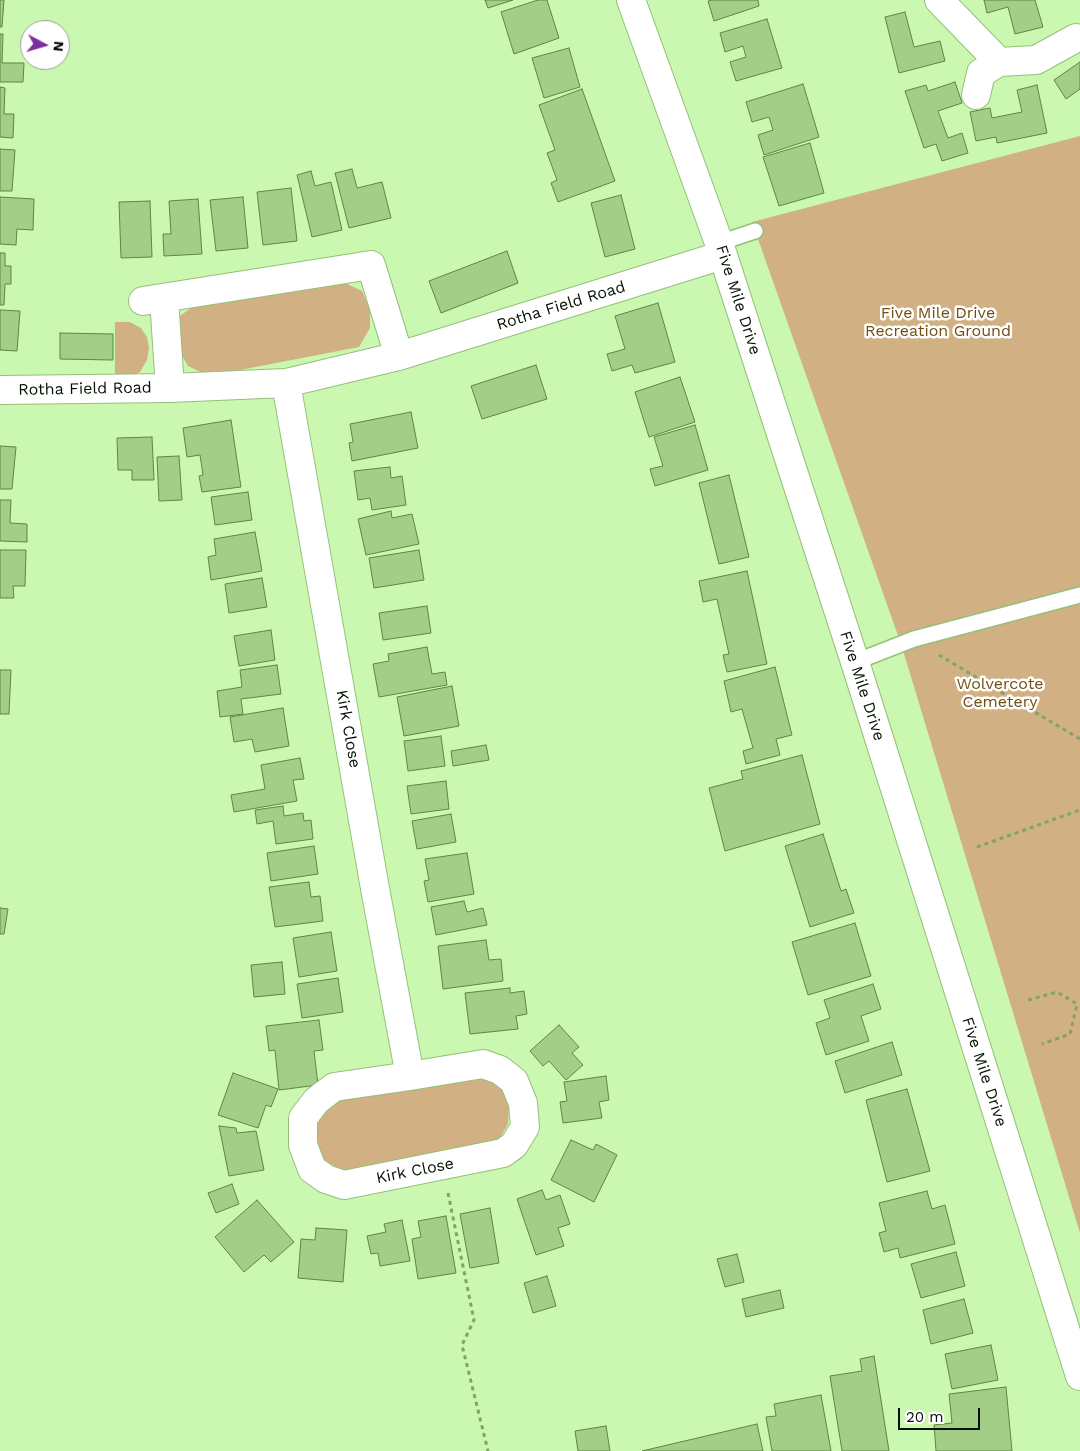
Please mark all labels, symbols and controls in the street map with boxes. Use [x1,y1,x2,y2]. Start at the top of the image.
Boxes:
north arrow [20,20,70,70]
text: N [50,40,67,52]
street label: Five Mile Drive [711,243,765,357]
street label: Rotha Field Road [494,277,628,335]
park label: Five Mile Drive Recreation Ground [865,303,1011,341]
street label: Rotha Field Road [18,378,152,400]
street label: Five Mile Drive [835,629,889,743]
park label: Wolvercote Cemetery [956,674,1044,712]
street label: Kirk Close [332,688,364,770]
street label: Five Mile Drive [957,1015,1011,1129]
street label: Kirk Close [374,1154,456,1188]
scale bar [900,1398,982,1430]
text: 20 m [906,1408,944,1426]

